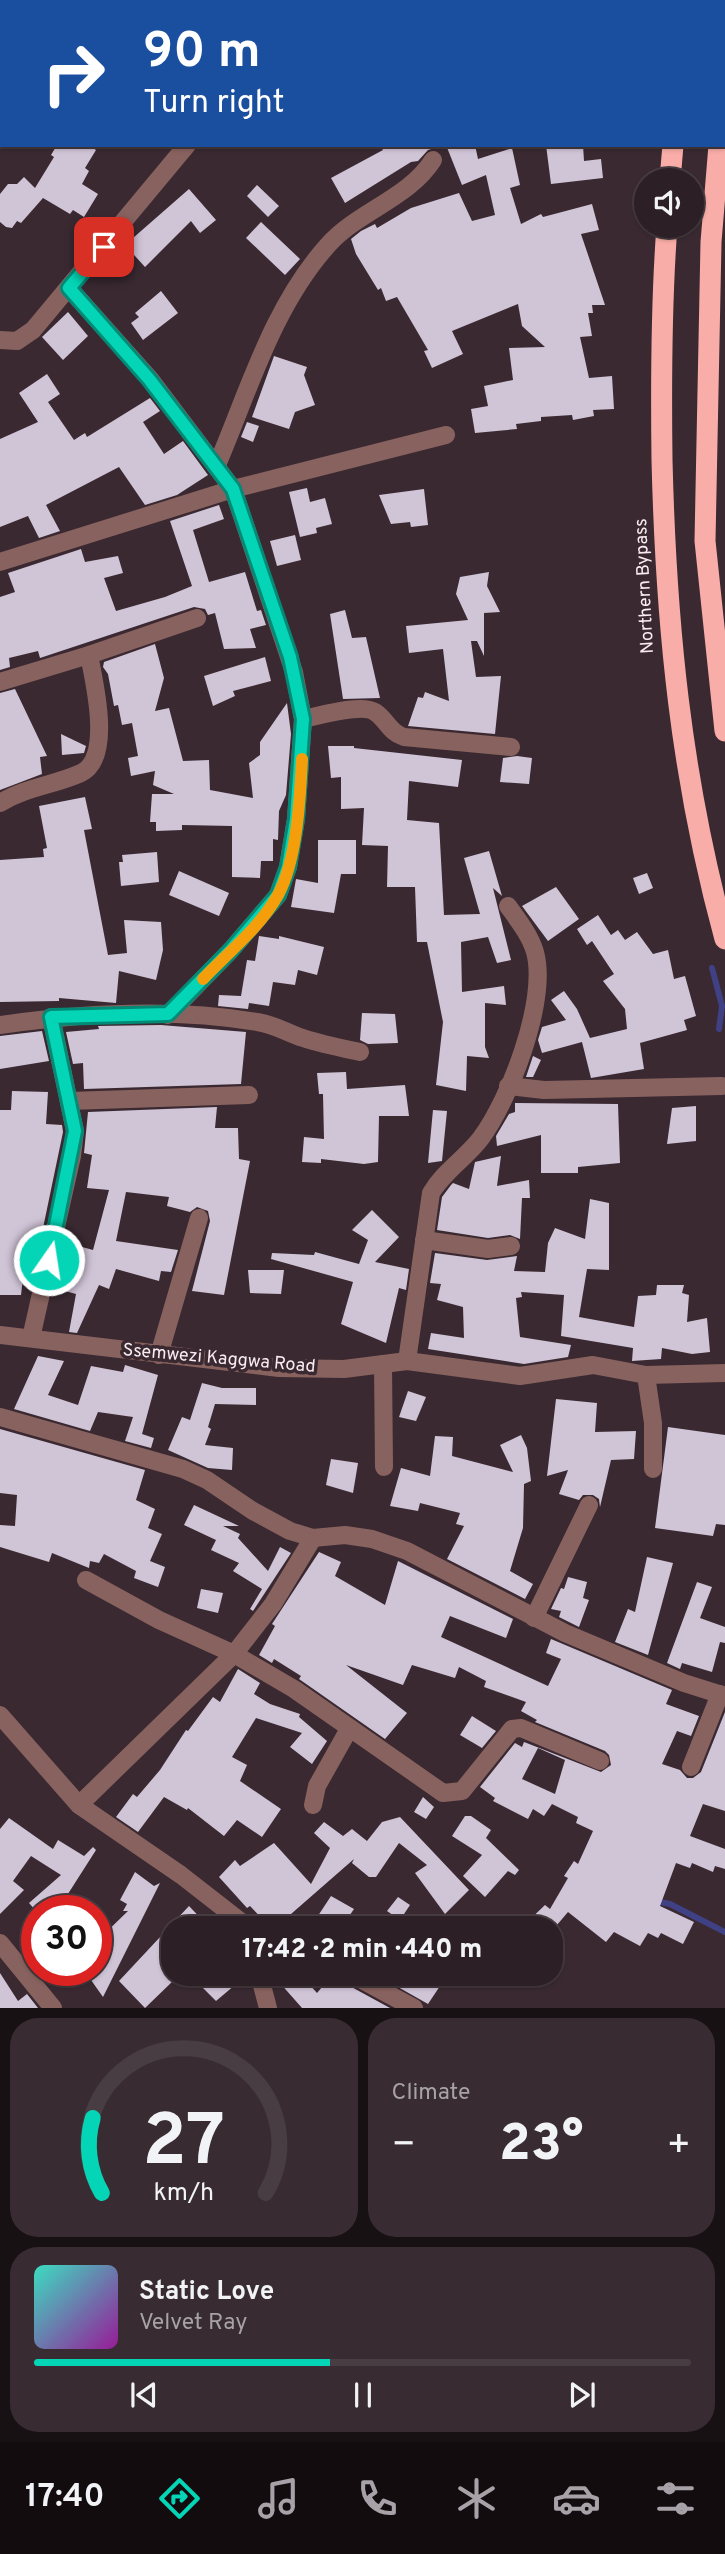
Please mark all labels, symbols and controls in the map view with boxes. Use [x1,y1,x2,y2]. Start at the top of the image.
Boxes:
text: 90 m [143,23,261,85]
icon: right [28,28,119,119]
text: Turn right [143,84,285,124]
map controls [634,168,704,238]
button: sound [634,168,704,238]
pin [74,217,134,277]
icon: arrive [85,228,123,266]
street label: Northern Bypass [630,518,660,654]
position arrow [12,1223,86,1297]
street label: Ssemwezi Kaggwa Road [122,1339,316,1379]
speed limit sign: 30 [21,1895,112,1986]
text: 17:42 · 2 min · 440 m [242,1934,482,1967]
text: Climate [392,2079,470,2108]
text: 27 [142,2100,225,2192]
text: 23° [499,2113,584,2179]
text: − [392,2122,416,2171]
text: + [666,2122,691,2171]
text: km/h [153,2178,214,2210]
text: Static Love [139,2276,274,2309]
text: Velvet Ray [139,2309,247,2338]
icon: previous [125,2376,163,2414]
icon: pause [344,2376,382,2414]
icon: next [563,2376,601,2414]
icon: directions [155,2474,204,2523]
icon: music [254,2474,303,2523]
icon: phone [353,2474,402,2523]
icon: climate [452,2474,501,2523]
icon: car [552,2474,601,2523]
icon: filters [651,2474,700,2523]
text: 17:40 [25,2478,104,2518]

